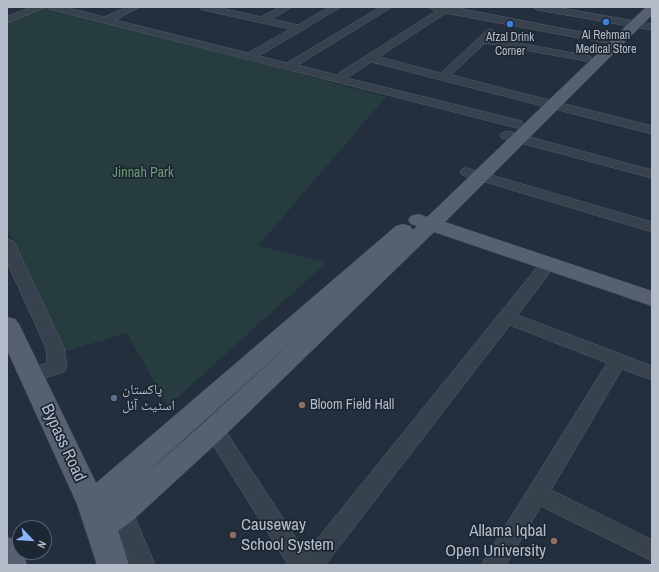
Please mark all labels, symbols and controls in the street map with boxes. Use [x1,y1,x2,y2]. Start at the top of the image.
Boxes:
marker: Al Rehman Medical Store [601,17,611,27]
marker: Afzal Drink Corner [505,19,515,29]
place label: Al Rehman Medical Store [576,29,636,57]
place label: Afzal Drink Corner [486,31,534,59]
park label: Jinnah Park [112,165,174,181]
place label: پاکستان اسٹیٹ آئل [122,382,175,414]
marker: پاکستان اسٹیٹ آئل [109,393,119,403]
place label: Bloom Field Hall [310,397,394,413]
marker: Bloom Field Hall [297,400,307,410]
street label: Bypass Road [36,401,90,485]
place label: Causeway School System [241,515,334,555]
north arrow [12,520,52,560]
place label: Allama Iqbal Open University [445,521,546,561]
marker: Causeway School System [228,530,238,540]
marker: Allama Iqbal Open University [549,536,559,546]
text: N [34,539,50,551]

